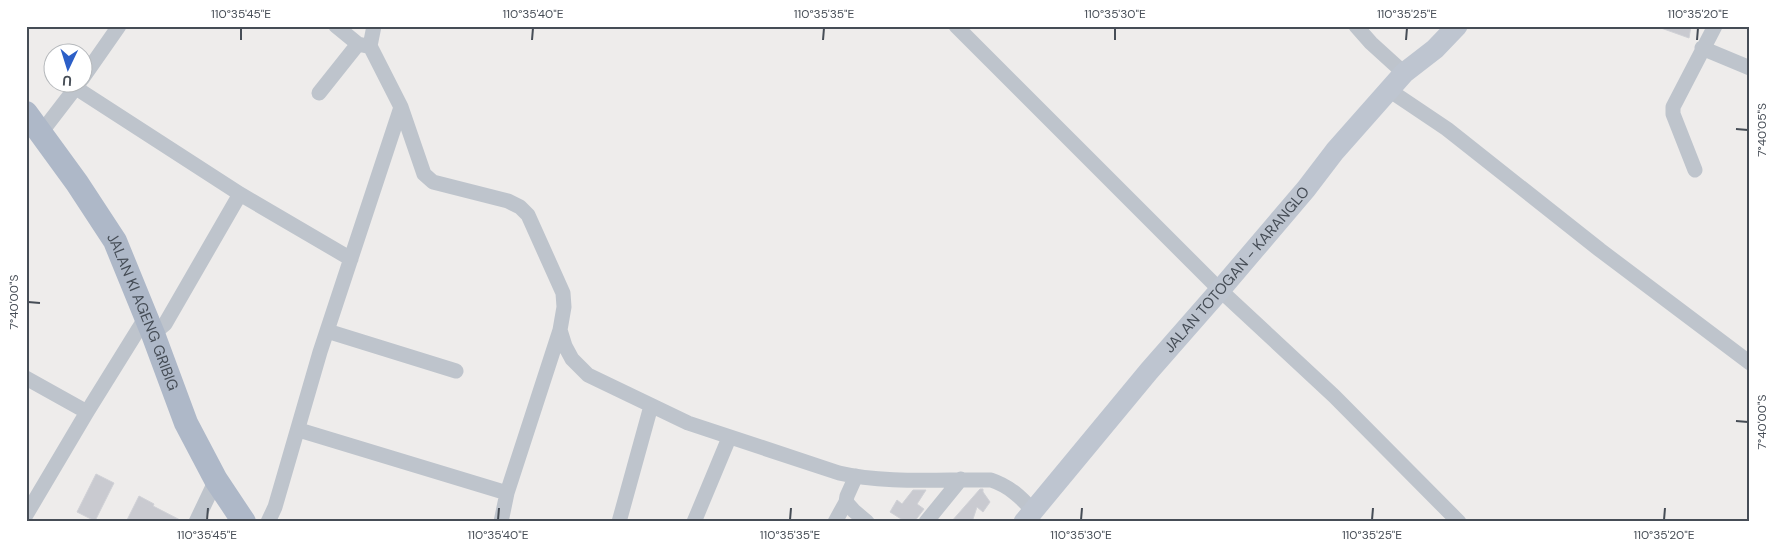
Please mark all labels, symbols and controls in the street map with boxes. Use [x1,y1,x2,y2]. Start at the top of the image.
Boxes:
text: 110°35'45"E [211,6,271,22]
text: 110°35'40"E [502,6,564,22]
text: 110°35'35"E [794,6,854,22]
text: 110°35'30"E [1084,6,1146,22]
text: 110°35'25"E [1377,6,1437,22]
text: 110°35'20"E [1667,6,1729,22]
north arrow [42,42,92,92]
text: U [62,72,73,90]
text: 7°40'05"S [1754,103,1770,157]
street label: JALAN TOTOGAN - KARANGLO [1159,182,1314,357]
street label: JALAN KI AGENG GRIBIG [102,229,183,393]
text: 7°40'00"S [6,275,22,329]
text: 7°40'00"S [1754,395,1770,449]
text: 110°35'45"E [177,527,237,543]
text: 110°35'40"E [467,527,529,543]
text: 110°35'35"E [760,527,820,543]
text: 110°35'30"E [1050,527,1112,543]
text: 110°35'25"E [1342,527,1402,543]
text: 110°35'20"E [1633,527,1695,543]

